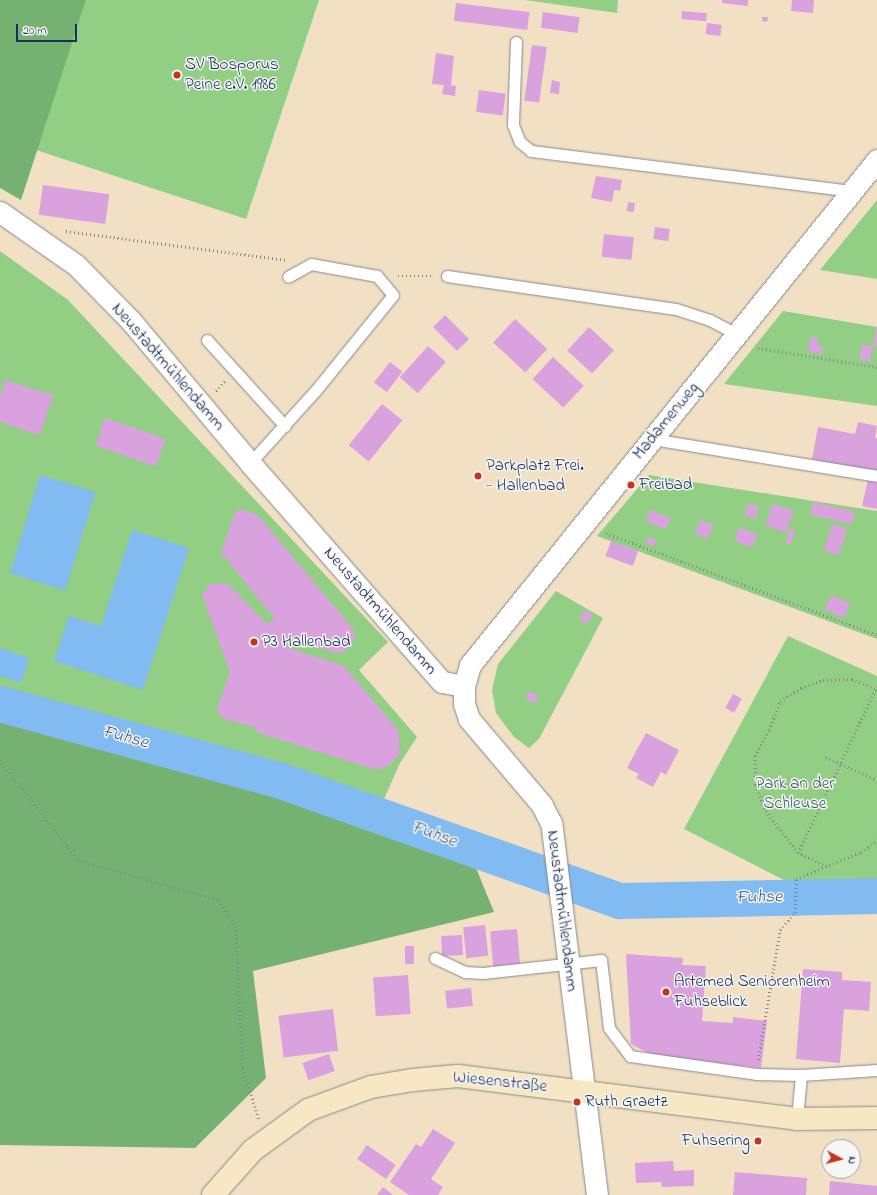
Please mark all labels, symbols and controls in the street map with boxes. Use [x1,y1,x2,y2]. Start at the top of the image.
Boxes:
scale bar [18,16,79,42]
text: 20 m [23,22,46,40]
place label: SV Bosporus Peine e.V. 1986 [185,55,279,95]
marker: SV Bosporus Peine e.V. 1986 [172,70,182,80]
street label: Neustadtmühlendamm [107,299,229,435]
street label: Madamenweg [629,378,703,464]
place label: Parkplatz Frei. - Hallenbad [486,456,584,496]
marker: Parkplatz Frei. - Hallenbad [473,471,483,481]
place label: Freibad [639,475,692,495]
marker: Freibad [626,480,636,490]
street label: Neustadtmühlendamm [319,543,441,679]
place label: P3 Hallenbad [262,632,351,652]
marker: P3 Hallenbad [249,637,259,647]
water label: Fuhse [100,722,150,754]
park label: Park an der Schleuse [755,774,835,814]
water label: Fuhse [408,817,460,853]
street label: Neustadtmühlendamm [542,829,582,993]
water label: Fuhse [736,887,782,909]
place label: Artemed Seniorenheim Fuhseblick [674,972,830,1012]
marker: Artemed Seniorenheim Fuhseblick [661,987,671,997]
street label: Wiesenstraße [452,1067,548,1097]
place label: Ruth Graetz [585,1092,668,1112]
marker: Ruth Graetz [572,1097,582,1107]
place label: Fuhsering [682,1131,750,1151]
marker: Fuhsering [753,1136,763,1146]
north arrow [821,1139,861,1179]
text: N [844,1156,860,1165]

